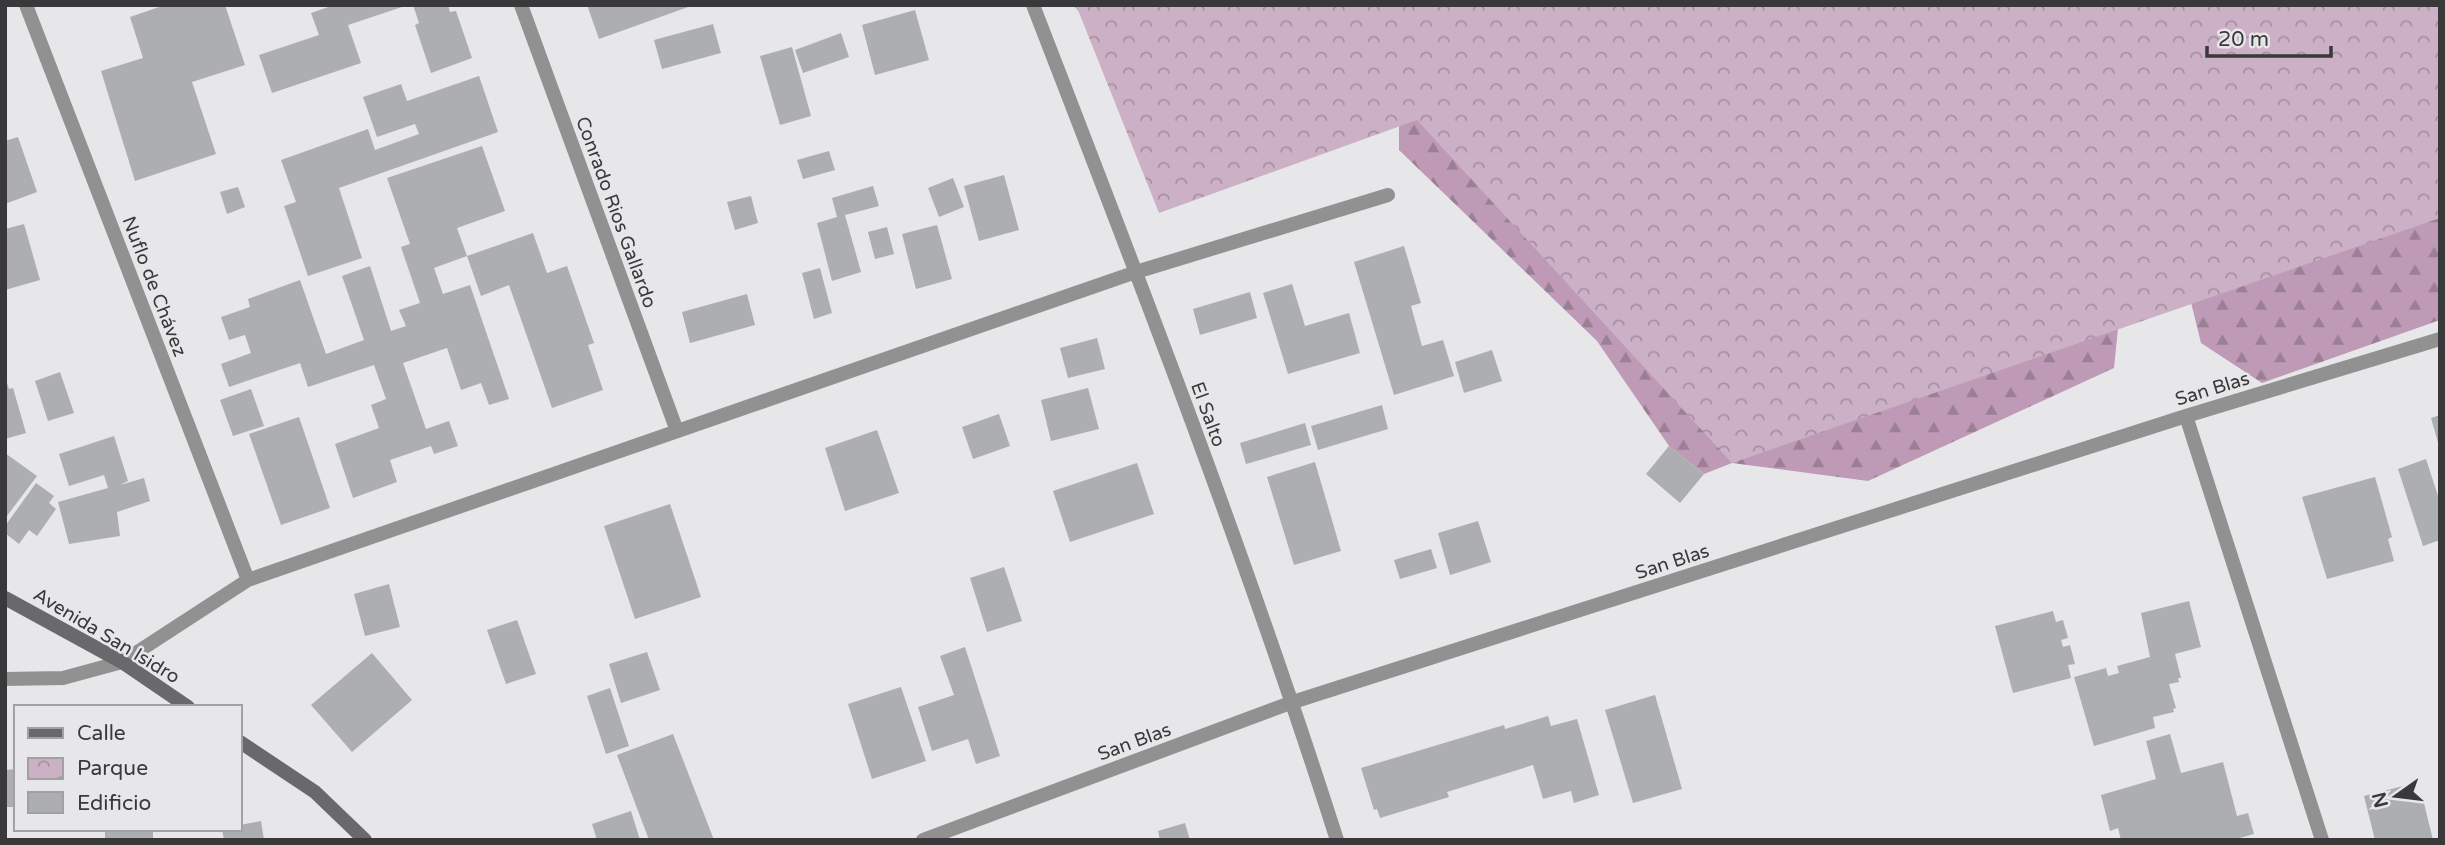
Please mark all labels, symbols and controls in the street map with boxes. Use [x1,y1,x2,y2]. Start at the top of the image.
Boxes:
scale bar [2207,14,2331,58]
text: 20 m [2218,27,2269,52]
street label: Conrado Rios Gallardo [571,114,661,311]
street label: Nuflo de Chávez [117,213,191,360]
street label: San Blas [2173,367,2252,411]
street label: El Salto [1186,379,1230,450]
street label: San Blas [1633,540,1712,584]
street label: Avenida San Isidro [29,584,184,688]
legend [14,705,242,831]
street label: San Blas [1095,719,1174,765]
text: Calle [77,721,126,746]
text: Parque [77,756,148,781]
north arrow [2361,761,2431,831]
text: N [2368,790,2393,810]
text: Edificio [77,791,151,816]

